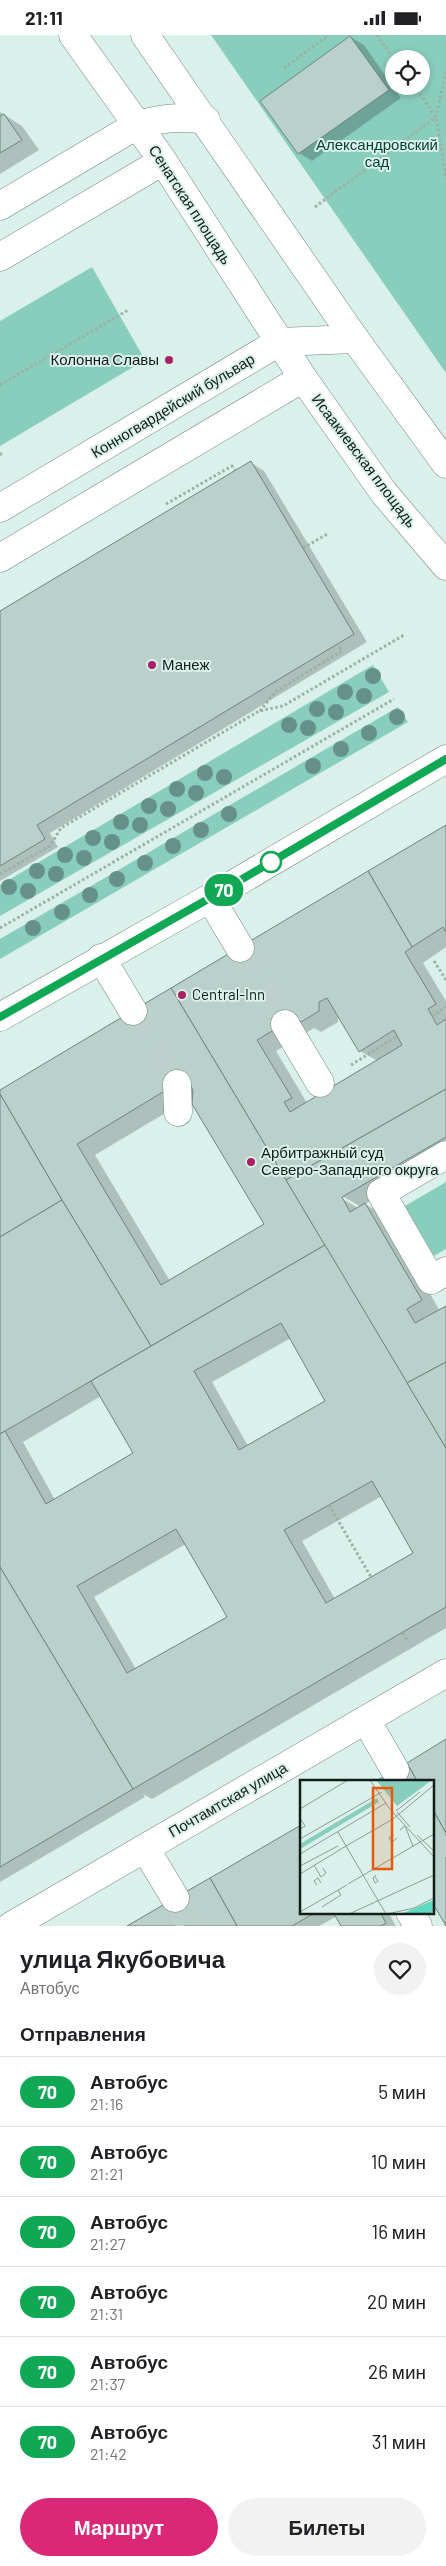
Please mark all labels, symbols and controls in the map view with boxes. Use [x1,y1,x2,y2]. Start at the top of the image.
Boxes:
text: 21:11 [25,6,63,29]
map controls [385,50,430,95]
button: locate [385,50,430,95]
park label: Александровский сад [316,135,438,170]
street label: Сенатская площадь [146,141,236,268]
street label: Конногвардейский бульвар [88,349,257,461]
place label: Колонна Славы [50,350,159,368]
marker: Колонна Славы [163,354,175,366]
street label: Исаакиевская площадь [309,390,421,531]
place label: Манеж [162,655,210,673]
marker: Манеж [146,659,158,671]
unlabelled marker [260,851,282,873]
line badge: 70 [202,874,246,906]
text: 70 [214,879,234,901]
place label: Central-Inn [192,985,265,1003]
marker: Central-Inn [176,989,188,1001]
place label: Арбитражный суд Северо-Западного округа [261,1143,439,1178]
marker: Арбитражный суд Северо-Западного округа [245,1156,257,1168]
street label: Почтамтская улица [165,1758,290,1840]
inset map [300,1780,434,1914]
button: heart [374,1943,426,1995]
text: улица Якубовича [20,1944,225,1973]
text: Автобус [20,1978,80,1997]
text: Отправления [20,2022,146,2045]
text: Автобус [90,2070,168,2093]
text: 5 мин [378,2080,426,2103]
text: 70 [38,2081,57,2103]
text: 21:16 [90,2094,123,2113]
text: Автобус [90,2140,168,2163]
text: 10 мин [371,2150,426,2173]
text: 70 [38,2151,57,2173]
text: 21:21 [90,2164,123,2183]
text: Автобус [90,2210,168,2233]
text: 16 мин [372,2220,426,2243]
text: 70 [38,2221,57,2243]
text: 21:27 [90,2234,126,2253]
text: Автобус [90,2280,168,2303]
text: 20 мин [367,2290,426,2313]
text: 70 [38,2291,57,2313]
text: 21:31 [90,2304,123,2323]
text: Автобус [90,2350,168,2373]
text: 26 мин [368,2360,426,2383]
text: 70 [38,2361,57,2383]
text: 21:37 [90,2374,125,2393]
text: Автобус [90,2420,168,2443]
text: 31 мин [372,2430,426,2453]
text: 70 [38,2431,57,2453]
text: 21:42 [90,2444,127,2463]
button: Маршрут [20,2498,218,2556]
button: Билеты [228,2498,426,2556]

